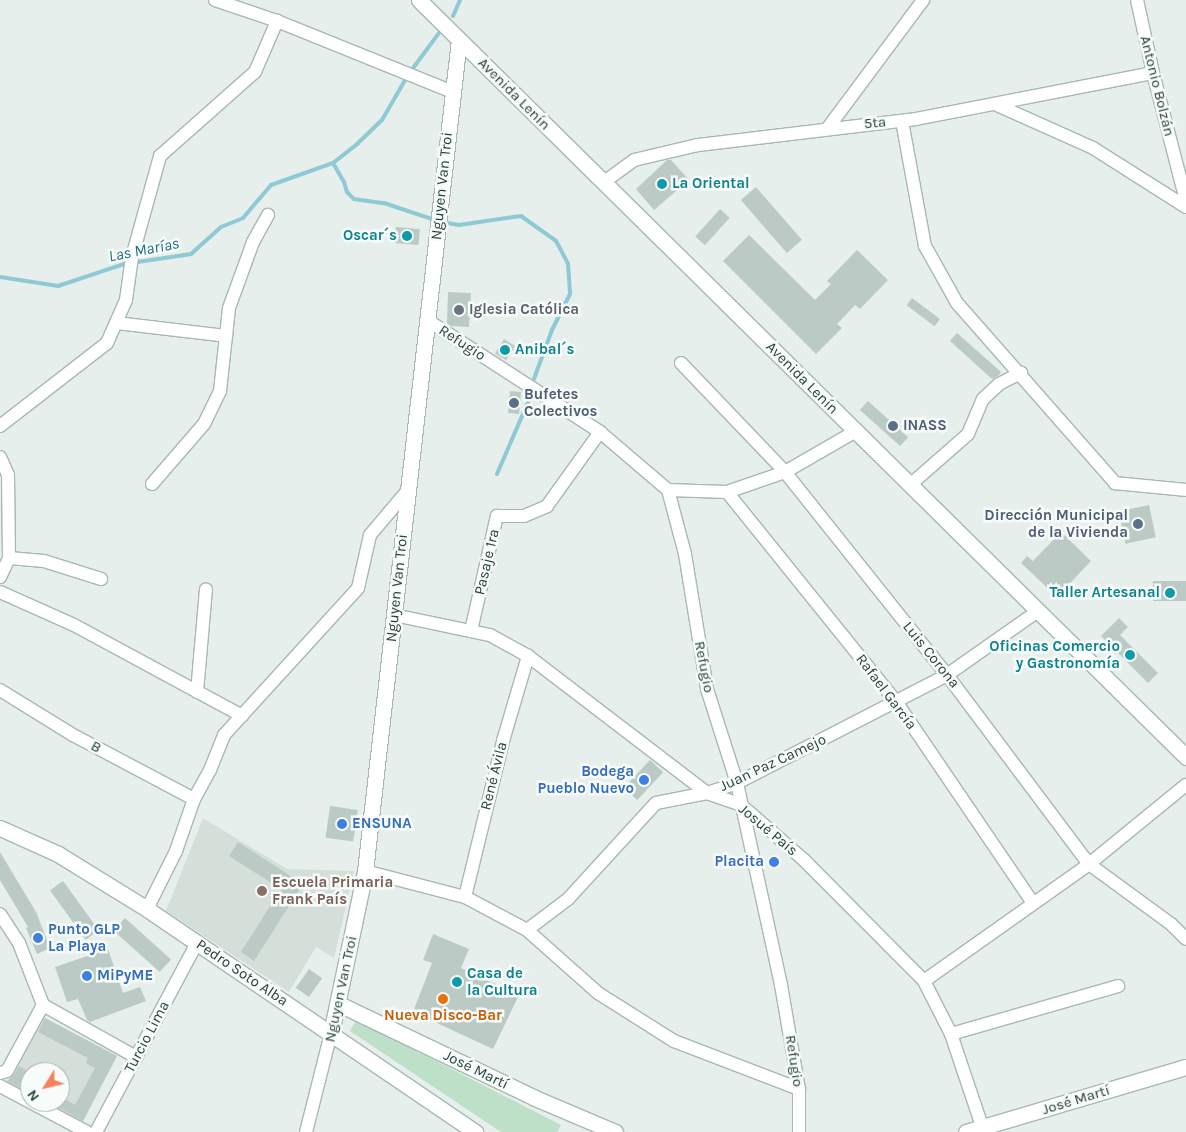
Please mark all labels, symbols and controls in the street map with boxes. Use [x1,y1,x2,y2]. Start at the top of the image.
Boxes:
street label: Antonio Bolzán [1136,34,1178,138]
street label: Avenida Lenín [474,54,554,134]
street label: 5ta [863,113,887,133]
street label: Nguyen Van Troi [427,131,457,241]
place label: La Oriental [672,175,750,193]
marker: La Oriental [656,178,668,190]
place label: Oscar´s [343,227,397,245]
marker: Oscar´s [401,230,413,242]
water label: Las Marías [107,234,181,266]
place label: Iglesia Católica [469,301,579,319]
marker: Iglesia Católica [453,304,465,316]
street label: Refugio [435,321,489,365]
street label: Avenida Lenín [762,338,842,418]
place label: Anibal´s [515,341,575,359]
marker: Anibal´s [499,344,511,356]
place label: Bufetes Colectivos [524,385,597,420]
marker: Bufetes Colectivos [508,397,520,409]
place label: INASS [903,417,947,435]
marker: INASS [887,420,899,432]
place label: Dirección Municipal de la Vivienda [984,506,1128,541]
marker: Dirección Municipal de la Vivienda [1132,518,1144,530]
street label: Pasaje 1ra [471,527,503,597]
street label: Nguyen Van Troi [382,533,412,643]
place label: Taller Artesanal [1049,584,1160,602]
marker: Taller Artesanal [1164,587,1176,599]
street label: Luis Corona [899,618,963,692]
place label: Oficinas Comercio y Gastronomía [989,637,1120,672]
street label: Refugio [690,640,718,694]
marker: Oficinas Comercio y Gastronomía [1124,649,1136,661]
street label: Rafael García [852,651,920,733]
street label: Juan Paz Camejo [717,730,829,796]
street label: B [88,737,104,757]
street label: René Ávila [477,740,511,812]
place label: Bodega Pueblo Nuevo [537,762,634,797]
marker: Bodega Pueblo Nuevo [638,774,650,786]
street label: Josué País [735,800,801,860]
place label: ENSUNA [352,815,412,833]
marker: ENSUNA [336,818,348,830]
place label: Placita [714,853,764,871]
marker: Placita [768,856,780,868]
place label: Escuela Primaria Frank País [272,873,393,908]
marker: Escuela Primaria Frank País [256,885,268,897]
place label: Punto GLP La Playa [48,920,120,955]
marker: Punto GLP La Playa [32,932,44,944]
street label: Nguyen Van Troi [321,934,361,1044]
street label: Pedro Soto Alba [193,936,291,1010]
place label: Casa de la Cultura [467,964,538,999]
place label: MiPyME [97,967,153,985]
marker: MiPyME [81,970,93,982]
marker: Casa de la Cultura [451,976,463,988]
marker: Nueva Disco-Bar [437,993,449,1005]
street label: Turcio Lima [121,998,173,1076]
place label: Nueva Disco-Bar [384,1007,502,1025]
street label: Refugio [781,1034,807,1088]
street label: José Martí [441,1047,511,1093]
north arrow [20,1062,70,1112]
street label: José Martí [1040,1081,1112,1119]
text: N [23,1086,43,1105]

